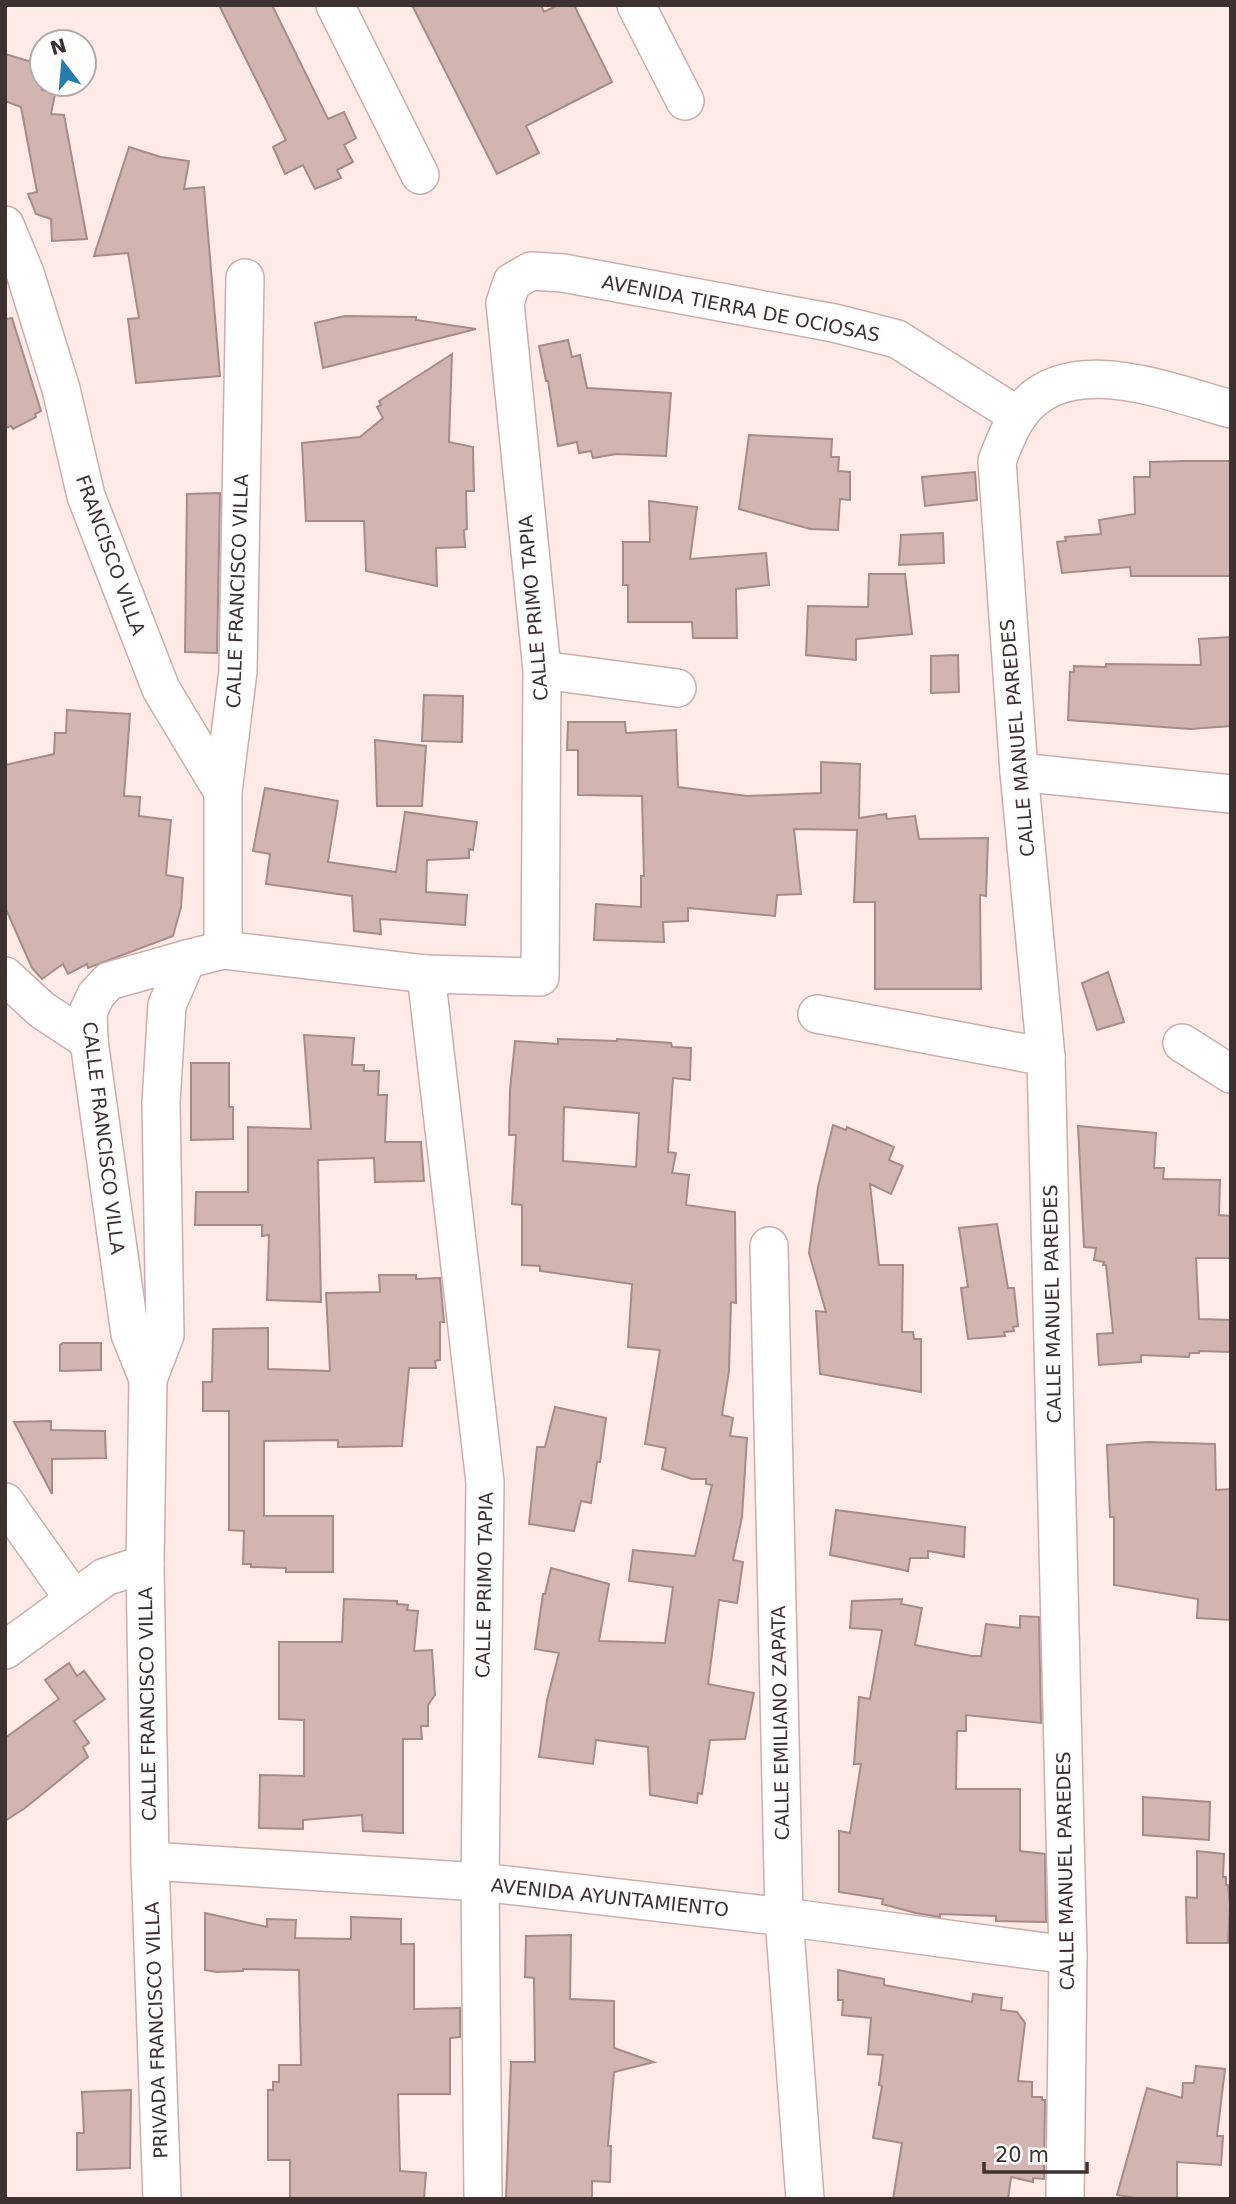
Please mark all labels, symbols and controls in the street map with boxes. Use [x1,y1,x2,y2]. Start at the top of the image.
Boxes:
north arrow [28,28,98,98]
text: N [48,34,69,59]
street label: AVENIDA TIERRA DE OCIOSAS [600,270,882,346]
street label: FRANCISCO VILLA [72,472,150,638]
street label: CALLE FRANCISCO VILLA [222,473,252,709]
street label: CALLE PRIMO TAPIA [514,514,552,702]
street label: CALLE MANUEL PAREDES [996,618,1038,858]
street label: CALLE FRANCISCO VILLA [79,1020,129,1256]
street label: CALLE MANUEL PAREDES [1039,1184,1065,1424]
street label: CALLE PRIMO TAPIA [471,1492,497,1678]
street label: CALLE FRANCISCO VILLA [134,1587,160,1821]
street label: CALLE EMILIANO ZAPATA [767,1605,793,1841]
street label: CALLE MANUEL PAREDES [1052,1751,1078,1991]
street label: AVENIDA AYUNTAMIENTO [490,1874,730,1920]
street label: PRIVADA FRANCISCO VILLA [141,1901,171,2159]
scale bar [984,2130,1087,2174]
text: 20 m [995,2143,1049,2167]

